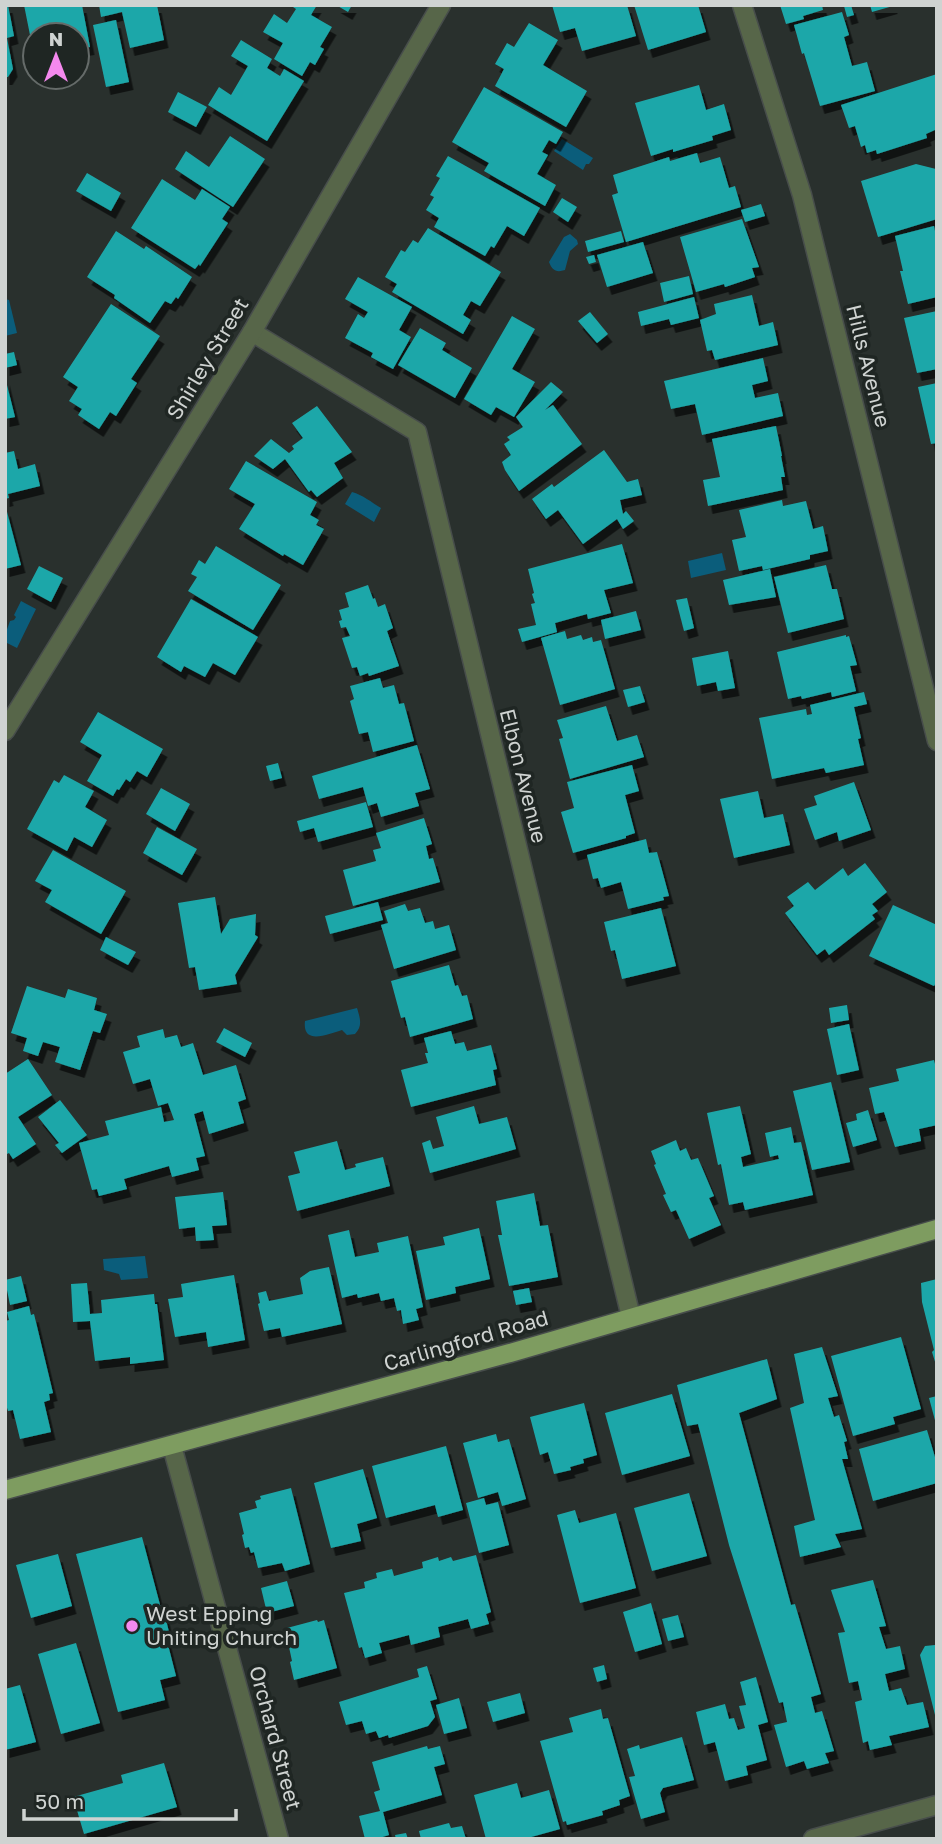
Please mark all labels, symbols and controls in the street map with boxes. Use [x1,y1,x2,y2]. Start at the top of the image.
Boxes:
north arrow [21,21,91,91]
text: N [49,27,63,50]
street label: Shirley Street [161,293,254,424]
street label: Hills Avenue [841,302,897,430]
street label: Elbon Avenue [495,706,553,846]
street label: Carlingford Road [380,1304,551,1376]
place label: West Epping Uniting Church [146,1600,297,1650]
marker: West Epping Uniting Church [124,1618,140,1634]
street label: Orchard Street [244,1663,308,1813]
scale bar [24,1778,236,1822]
text: 50 m [35,1788,84,1814]

